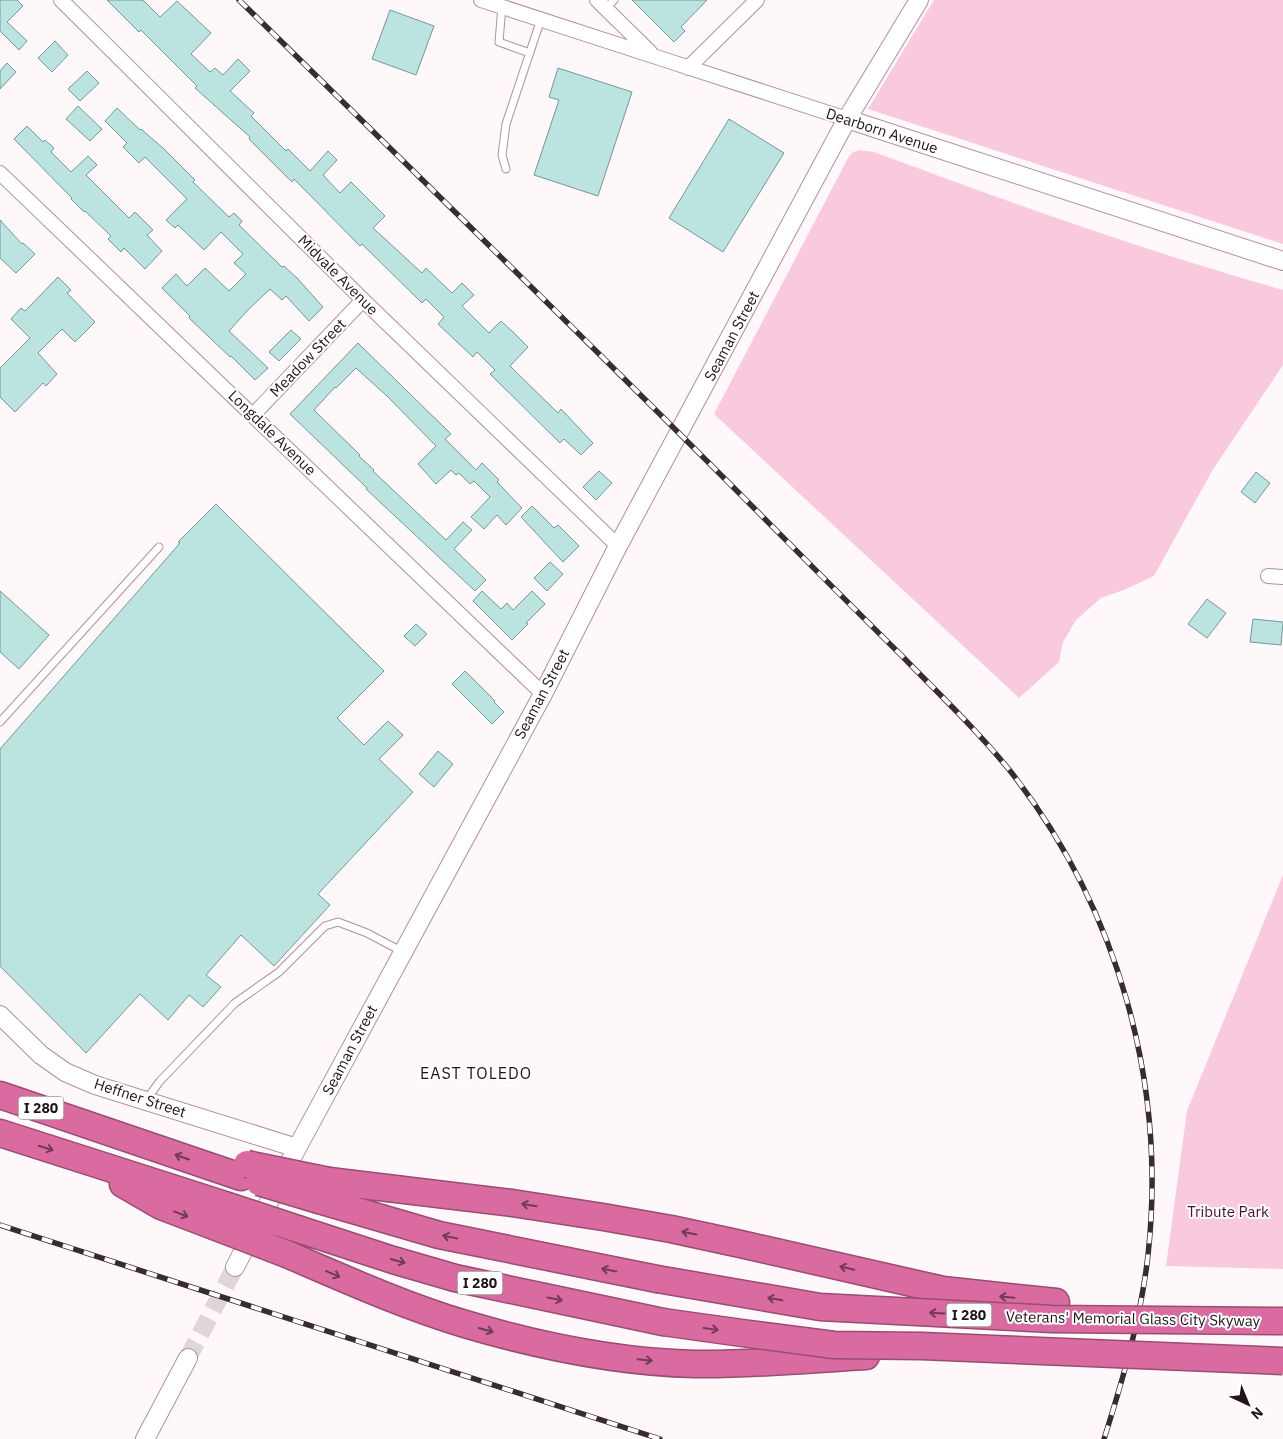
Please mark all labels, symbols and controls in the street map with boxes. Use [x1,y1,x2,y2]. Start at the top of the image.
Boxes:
street label: Dearborn Avenue [824,103,941,158]
street label: Midvale Avenue [294,231,382,319]
street label: Seaman Street [700,287,763,384]
street label: Meadow Street [265,314,350,401]
street label: Longdale Avenue [224,386,320,479]
street label: Seaman Street [510,645,573,742]
street label: Seaman Street [318,1001,381,1098]
district label: EAST TOLEDO [420,1063,532,1083]
street label: Heffner Street [92,1074,189,1121]
road number: I 280 [18,1096,64,1120]
one-way arrow [38,1144,54,1153]
one-way arrow [175,1152,191,1161]
one-way arrow [521,1200,537,1210]
park label: Tribute Park [1187,1202,1269,1221]
one-way arrow [173,1209,188,1219]
one-way arrow [681,1228,697,1237]
one-way arrow [442,1232,458,1241]
one-way arrow [389,1257,405,1267]
one-way arrow [840,1263,856,1272]
one-way arrow [601,1264,617,1274]
one-way arrow [326,1271,341,1280]
road number: I 280 [458,1272,502,1295]
one-way arrow [999,1293,1015,1302]
one-way arrow [768,1294,784,1304]
one-way arrow [547,1295,563,1304]
road number: I 280 [946,1304,992,1326]
street label: Veterans' Memorial Glass City Skyway [1006,1307,1261,1330]
one-way arrow [929,1309,945,1318]
one-way arrow [703,1324,719,1334]
one-way arrow [478,1326,494,1335]
one-way arrow [637,1355,653,1365]
north arrow [1223,1379,1273,1429]
text: N [1247,1403,1267,1423]

